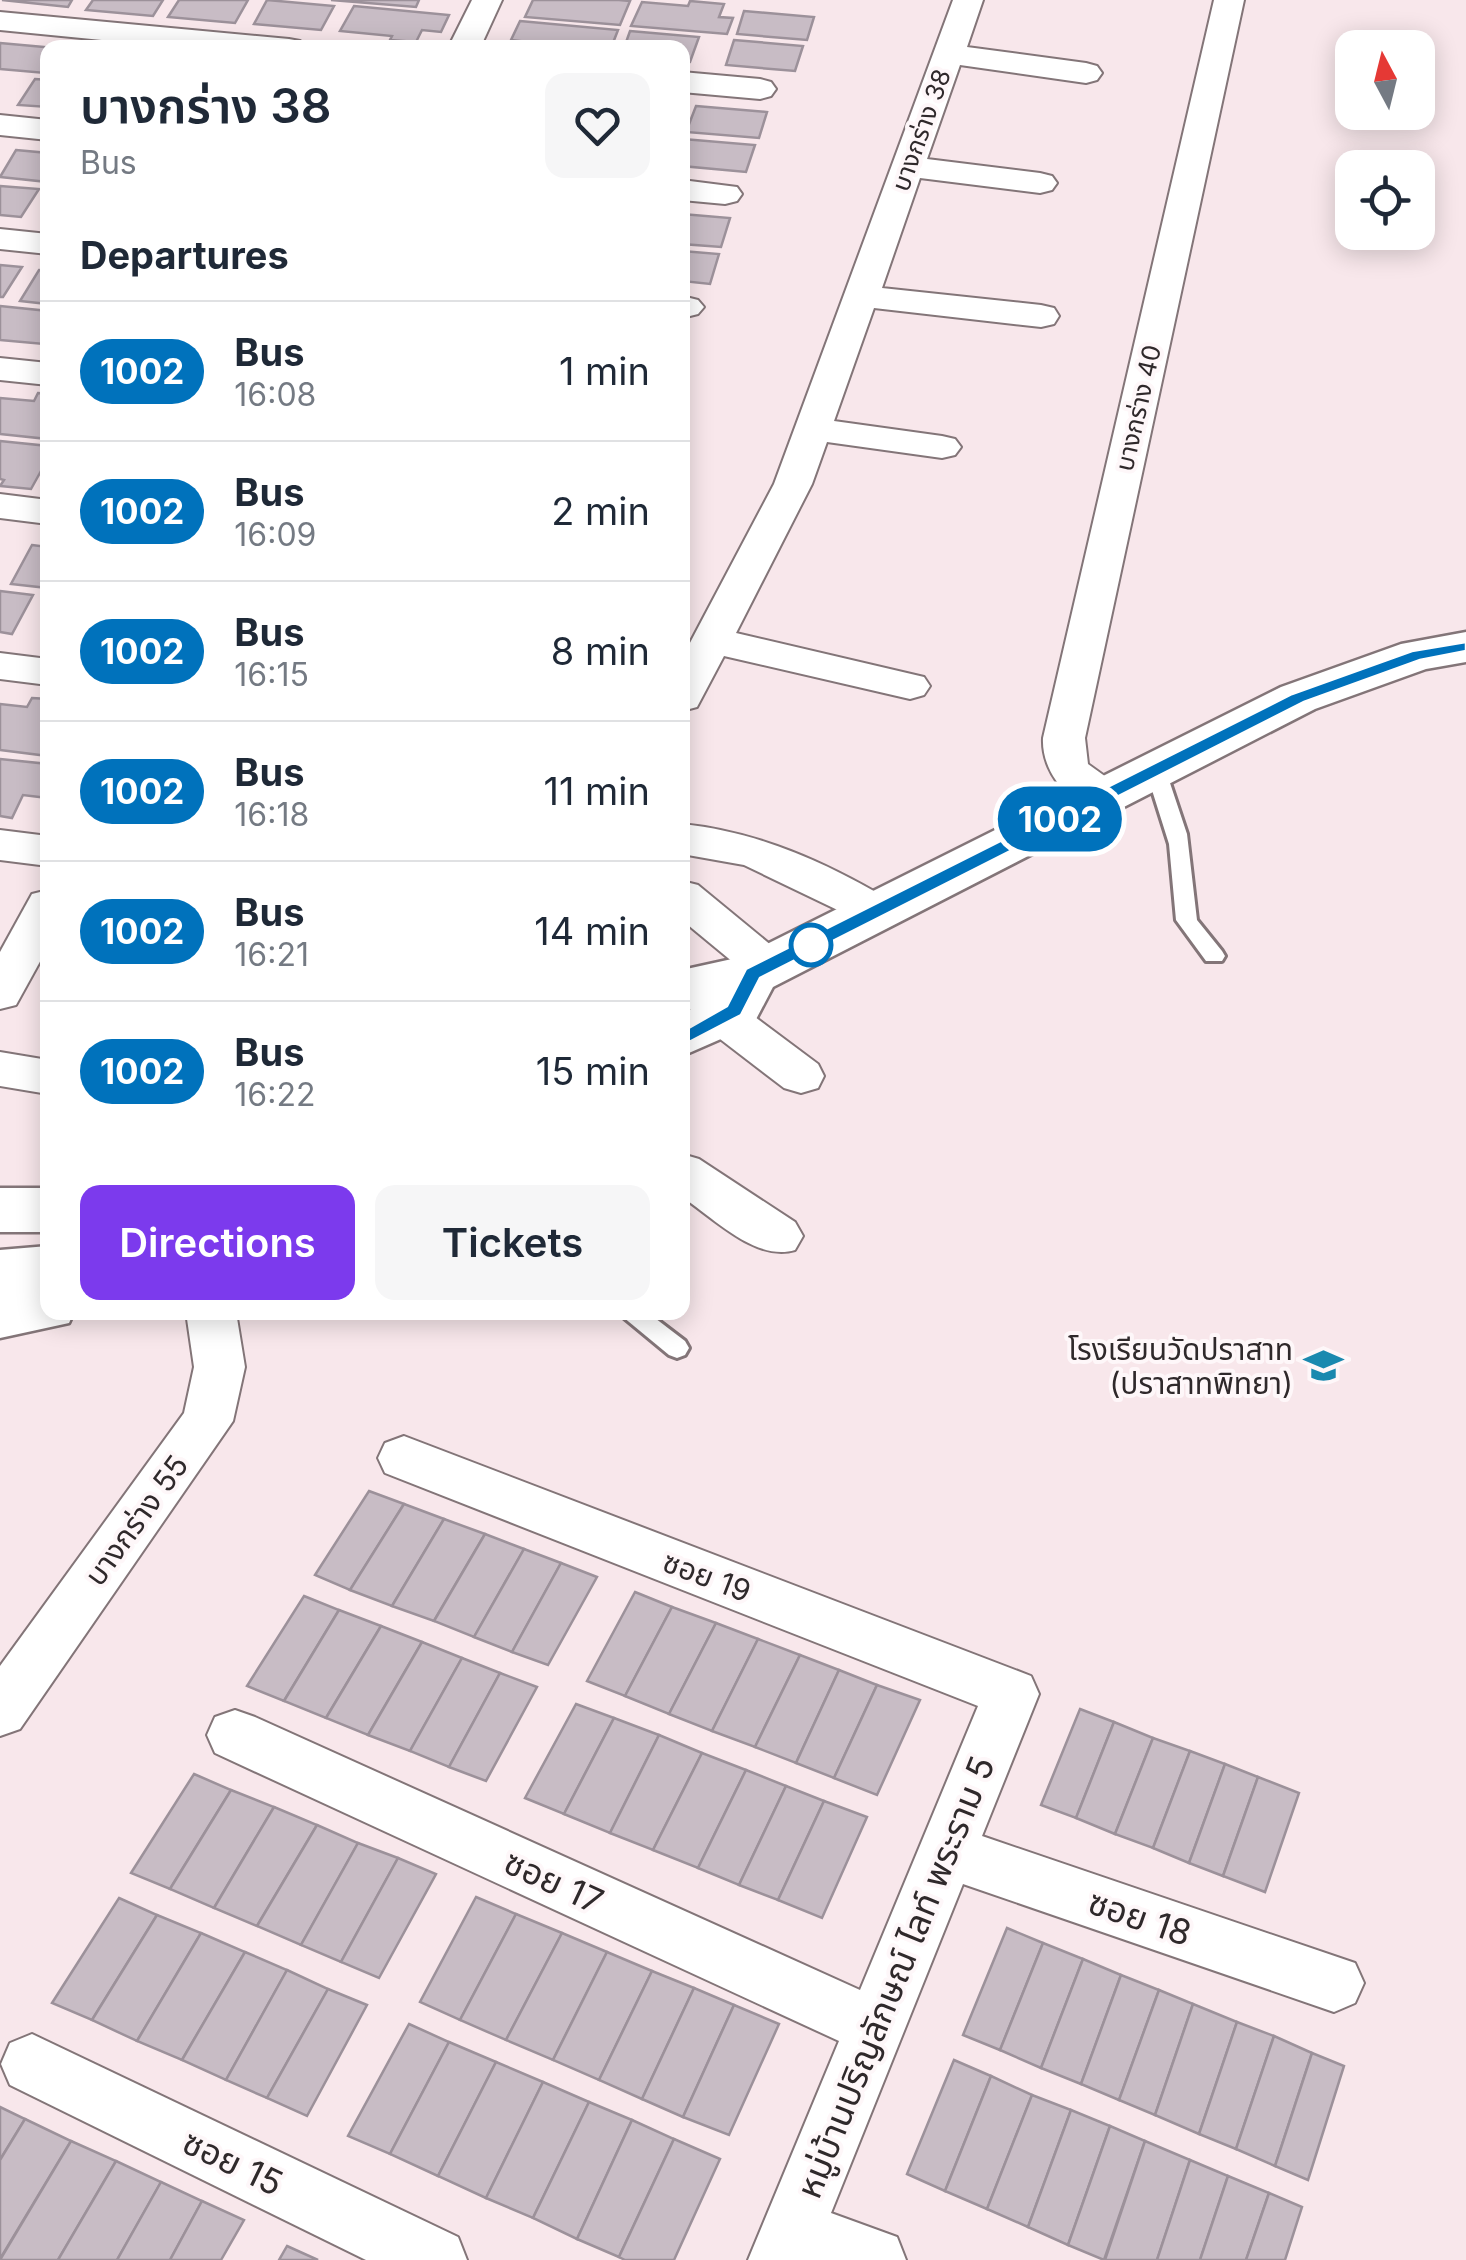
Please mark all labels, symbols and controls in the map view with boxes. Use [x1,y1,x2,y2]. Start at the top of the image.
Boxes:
north arrow [1335,30,1435,130]
map controls [1335,30,1435,250]
street label: บางกร่าง 38 [885,65,957,195]
button: heart [545,73,650,178]
text: บางกร่าง 38 [80,76,331,135]
text: Bus [80,143,137,182]
button: locate [1335,150,1435,250]
text: Departures [80,232,289,278]
text: Bus [234,329,304,375]
street label: บางกร่าง 40 [1109,342,1167,474]
text: 1 min [559,348,650,394]
text: 1002 [100,350,184,392]
text: 16:08 [234,375,316,414]
text: Bus [234,469,304,515]
text: 2 min [551,488,650,534]
text: 1002 [100,490,184,532]
text: 16:09 [234,515,316,554]
text: Bus [234,609,304,655]
text: 8 min [551,628,650,674]
text: 1002 [100,630,184,672]
text: 16:15 [234,655,309,694]
text: Bus [234,749,304,795]
text: 11 min [543,768,650,814]
text: 1002 [100,770,184,812]
line badge: 1002 [990,786,1130,852]
text: 16:18 [234,795,309,834]
text: 1002 [1018,798,1102,840]
text: Bus [234,889,304,935]
text: 14 min [534,908,650,954]
text: 1002 [100,910,184,952]
unlabelled marker [790,924,832,966]
text: 16:21 [234,935,309,974]
text: Bus [234,1029,304,1075]
text: 15 min [536,1048,650,1094]
text: 1002 [100,1050,184,1092]
text: 16:22 [234,1075,315,1114]
button: Directions [80,1185,355,1300]
button: Tickets [375,1185,650,1300]
place label: โรงเรียนวัดปราสาท (ปราสาทพิทยา) [1068,1331,1293,1401]
school or university icon: โรงเรียนวัดปราสาท (ปราสาทพิทยา) [1302,1345,1344,1387]
street label: บางกร่าง 55 [77,1448,195,1592]
street label: ซอย 19 [658,1543,756,1609]
street label: หมู่บ้านปริญลักษณ์ ไลท์ พระราม 5 [787,1750,1004,2204]
street label: ซอย 17 [498,1840,610,1922]
street label: ซอย 18 [1083,1880,1197,1954]
street label: ซอย 15 [176,2120,290,2204]

